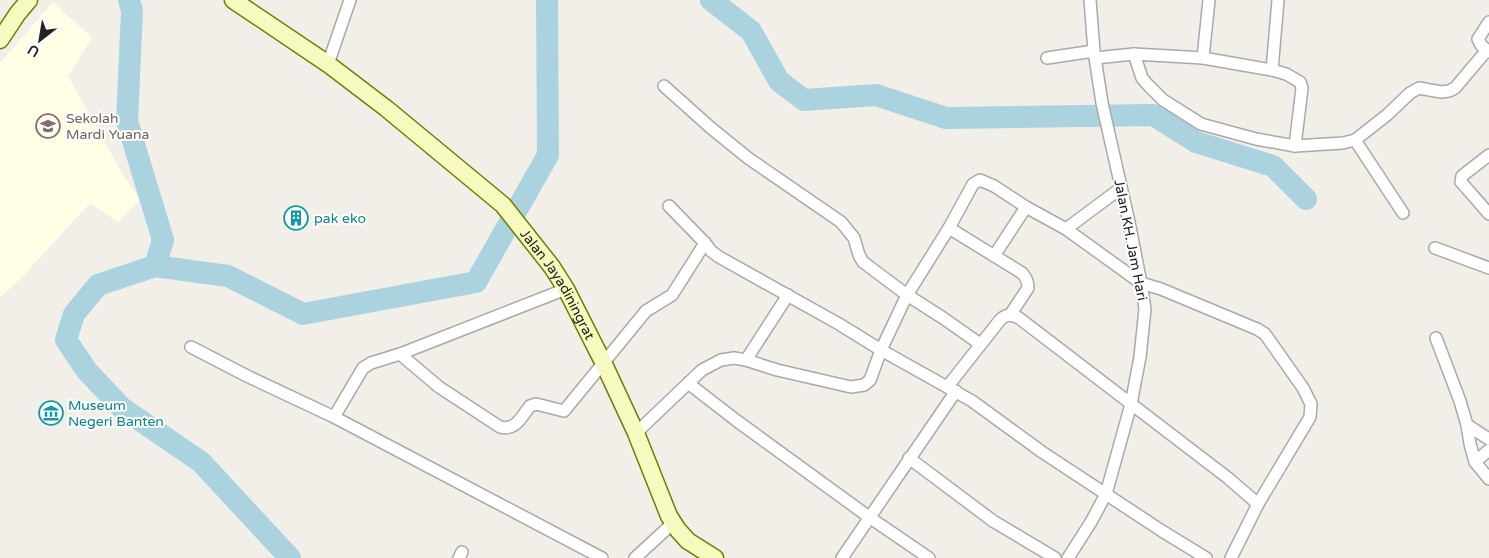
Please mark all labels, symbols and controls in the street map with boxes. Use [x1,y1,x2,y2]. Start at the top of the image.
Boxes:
north arrow [15,15,65,65]
text: U [25,41,42,61]
place label: Sekolah Mardi Yuana [66,110,149,143]
school or university icon: Sekolah Mardi Yuana [35,113,61,139]
street label: Jalan KH. Jam Hari [1110,178,1151,302]
building icon: pak eko [283,205,309,231]
place label: pak eko [314,210,366,227]
street label: Jalan Jayadiningrat [516,226,598,343]
place label: Museum Negeri Banten [68,397,164,430]
museum icon: Museum Negeri Banten [38,400,64,426]

